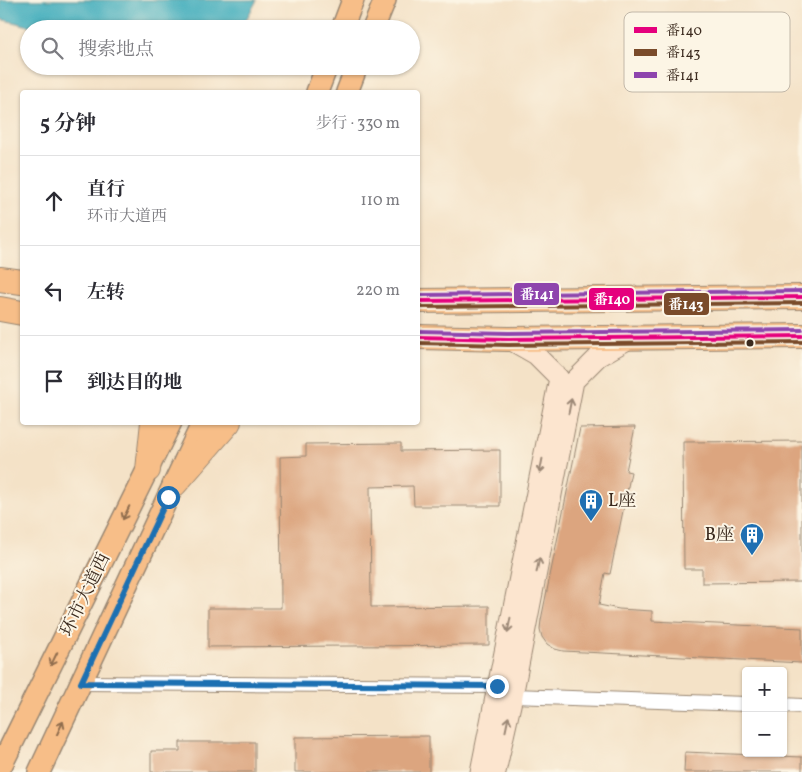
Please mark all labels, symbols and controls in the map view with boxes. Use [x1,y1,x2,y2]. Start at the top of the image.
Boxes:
legend [624,12,790,92]
search box [20,20,420,75]
text: 番140 [666,22,702,41]
icon: search [38,34,66,62]
text: 搜索地点 [78,37,154,63]
text: 番143 [666,44,700,63]
text: 番141 [666,67,699,86]
text: 5 分钟 [40,110,96,139]
text: 步行 · 330 m [316,113,400,135]
text: 直行 [87,177,125,203]
icon: ahead [40,187,68,215]
text: 110 m [361,190,400,212]
text: 环市大道西 [87,206,167,228]
icon: left [40,277,68,305]
text: 左转 [87,280,125,306]
text: 220 m [356,280,400,302]
line badge: 番141 [513,282,560,306]
text: 番141 [520,286,554,305]
line badge: 番140 [588,287,635,311]
text: 番140 [594,291,631,310]
line badge: 番143 [663,292,710,316]
text: 番143 [669,296,703,315]
unlabelled marker [745,338,755,348]
icon: arrive [40,367,68,395]
text: 到达目的地 [87,370,182,396]
one-way arrow [565,398,575,414]
one-way arrow [536,457,546,473]
route start [157,486,180,509]
building icon: L座 [578,488,604,522]
place label: L座 [608,489,636,514]
one-way arrow [121,505,130,520]
building icon: B座 [739,522,765,556]
place label: B座 [705,523,734,548]
street label: 环市大道西 [55,549,117,641]
one-way arrow [534,557,544,573]
one-way arrow [504,616,513,632]
one-way arrow [49,651,58,666]
map controls [742,667,787,757]
button: + [742,667,787,712]
route end [486,675,509,698]
button: − [742,712,787,757]
one-way arrow [502,717,512,733]
one-way arrow [56,721,65,736]

